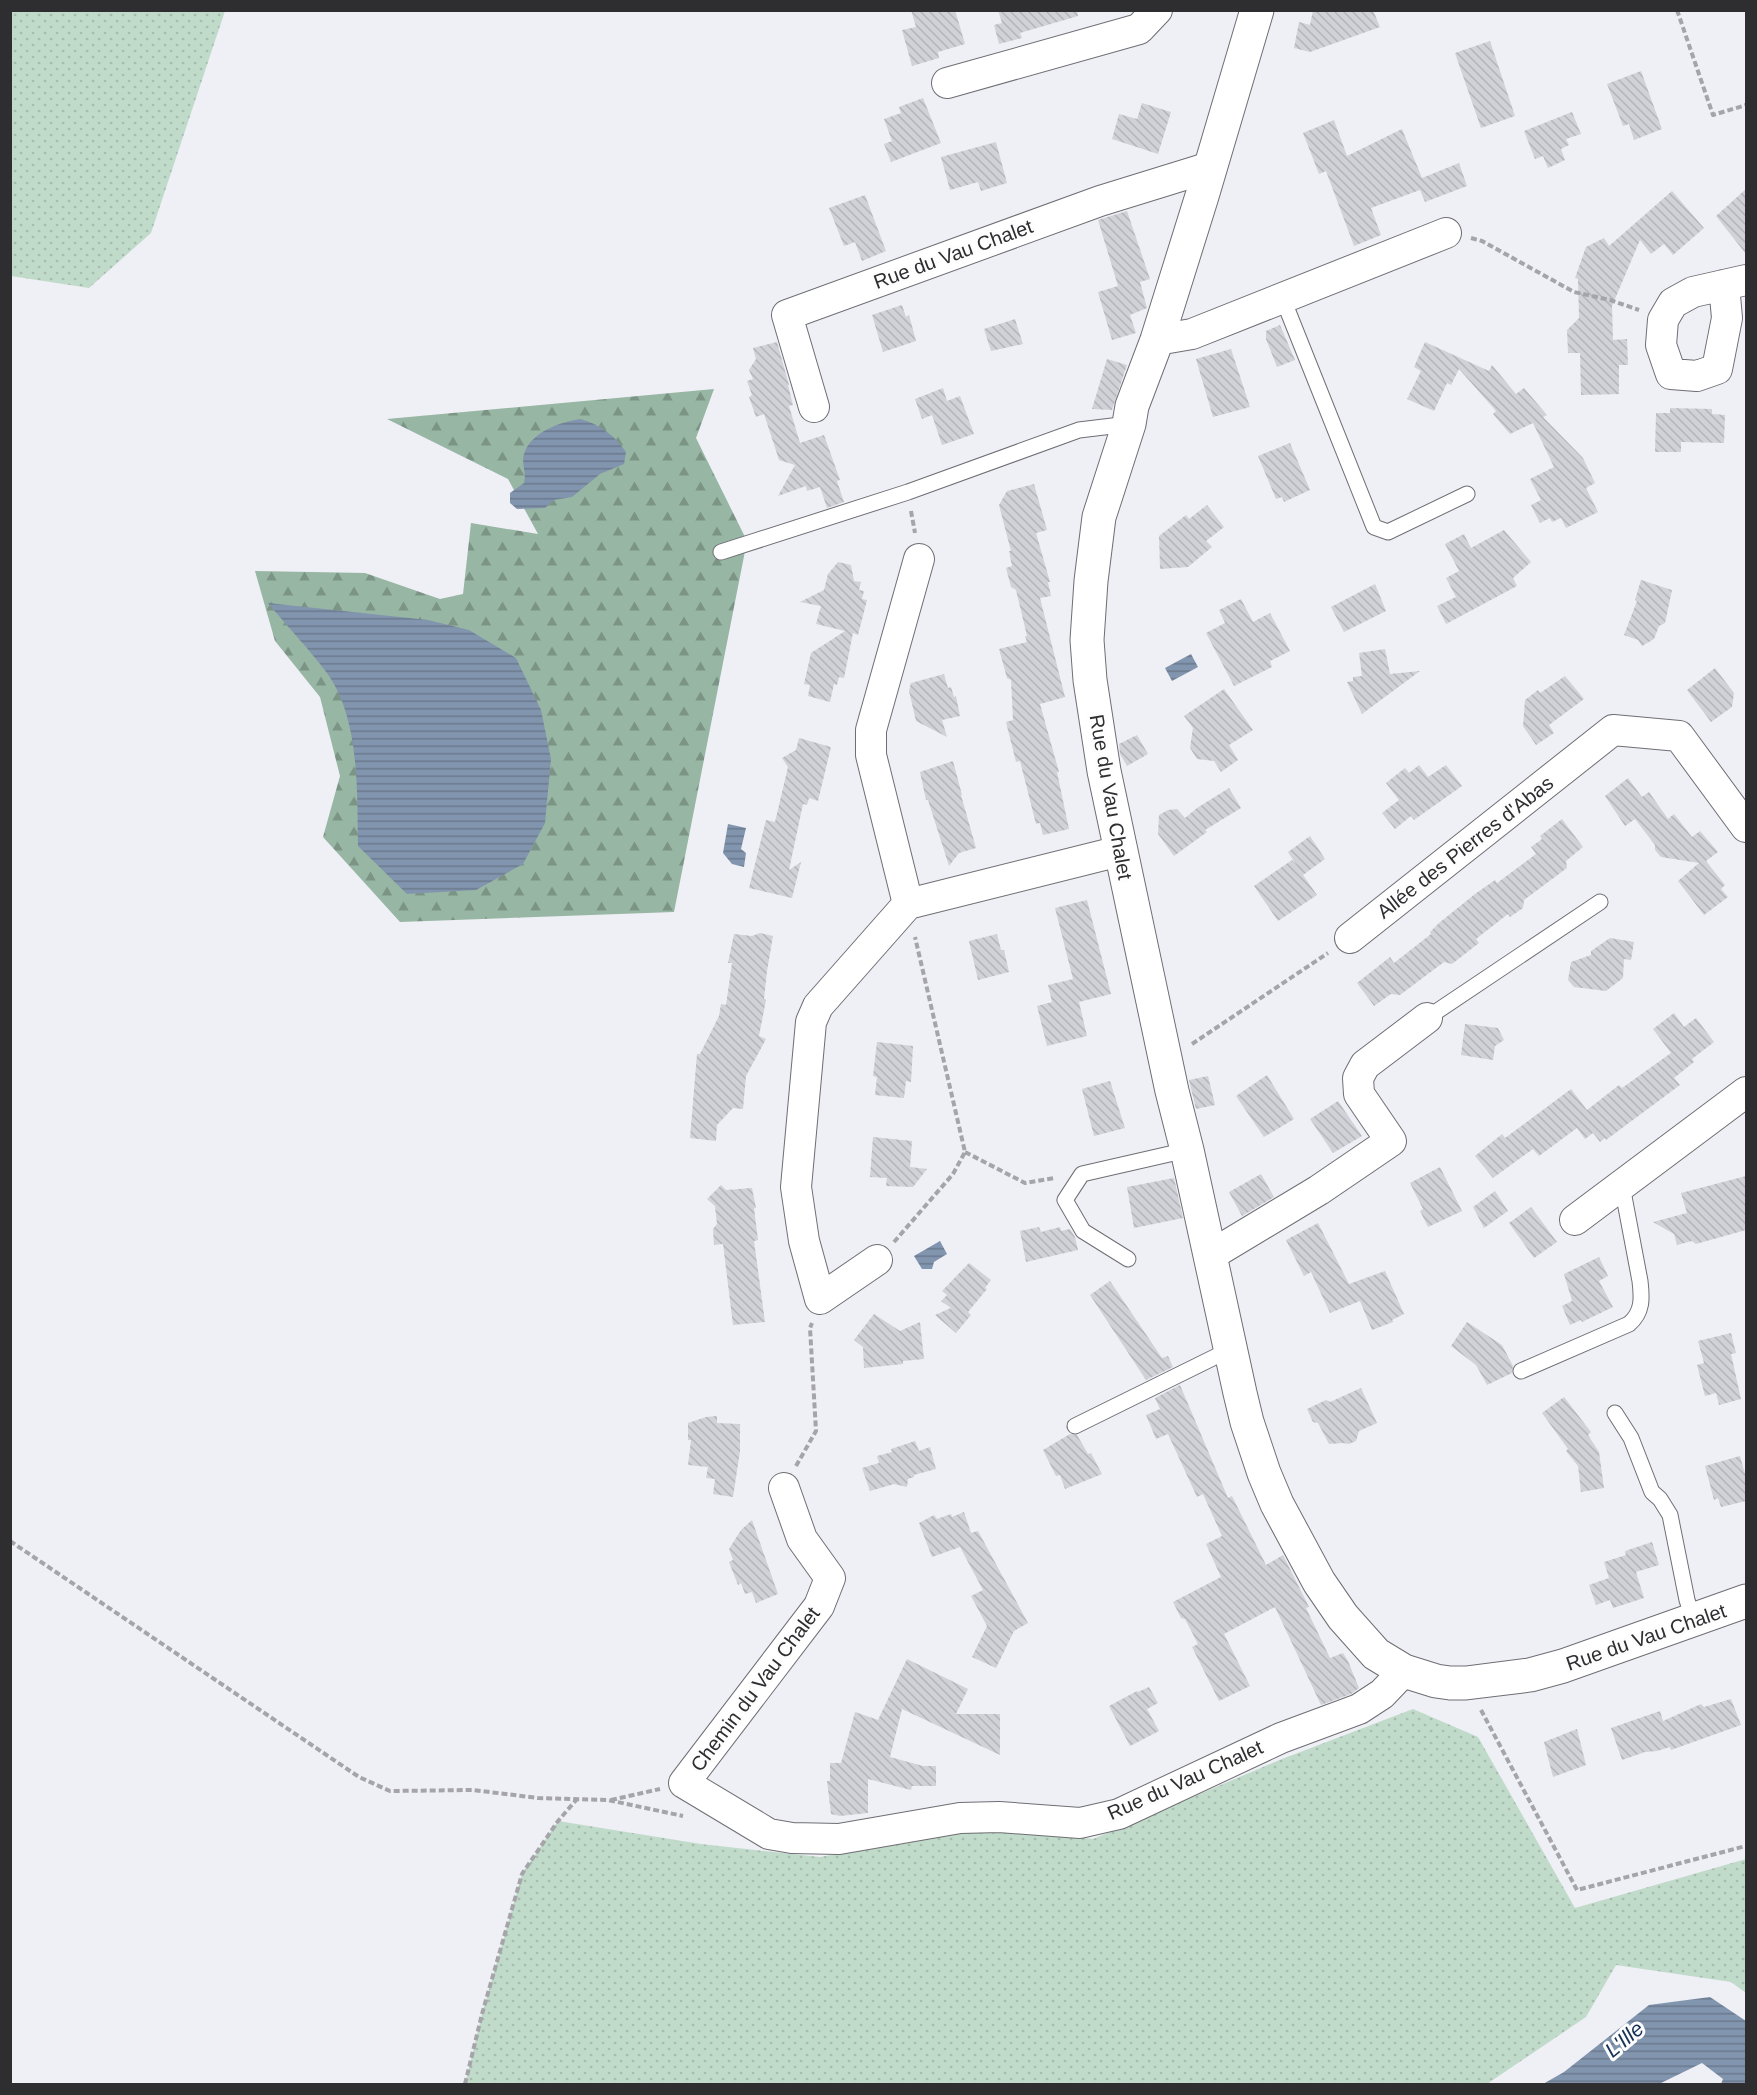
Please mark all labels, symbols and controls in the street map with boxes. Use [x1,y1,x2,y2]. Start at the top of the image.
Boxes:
street label: Rue du Vau Chalet [871,215,1036,293]
street label: Rue du Vau Chalet [1086,713,1136,882]
street label: Allée des Pierres d'Abas [1373,771,1557,923]
street label: Rue du Vau Chalet [1563,1599,1729,1675]
street label: Chemin du Vau Chalet [686,1602,824,1775]
street label: Rue du Vau Chalet [1104,1736,1266,1824]
water label: L'Ille [1600,2017,1648,2061]

